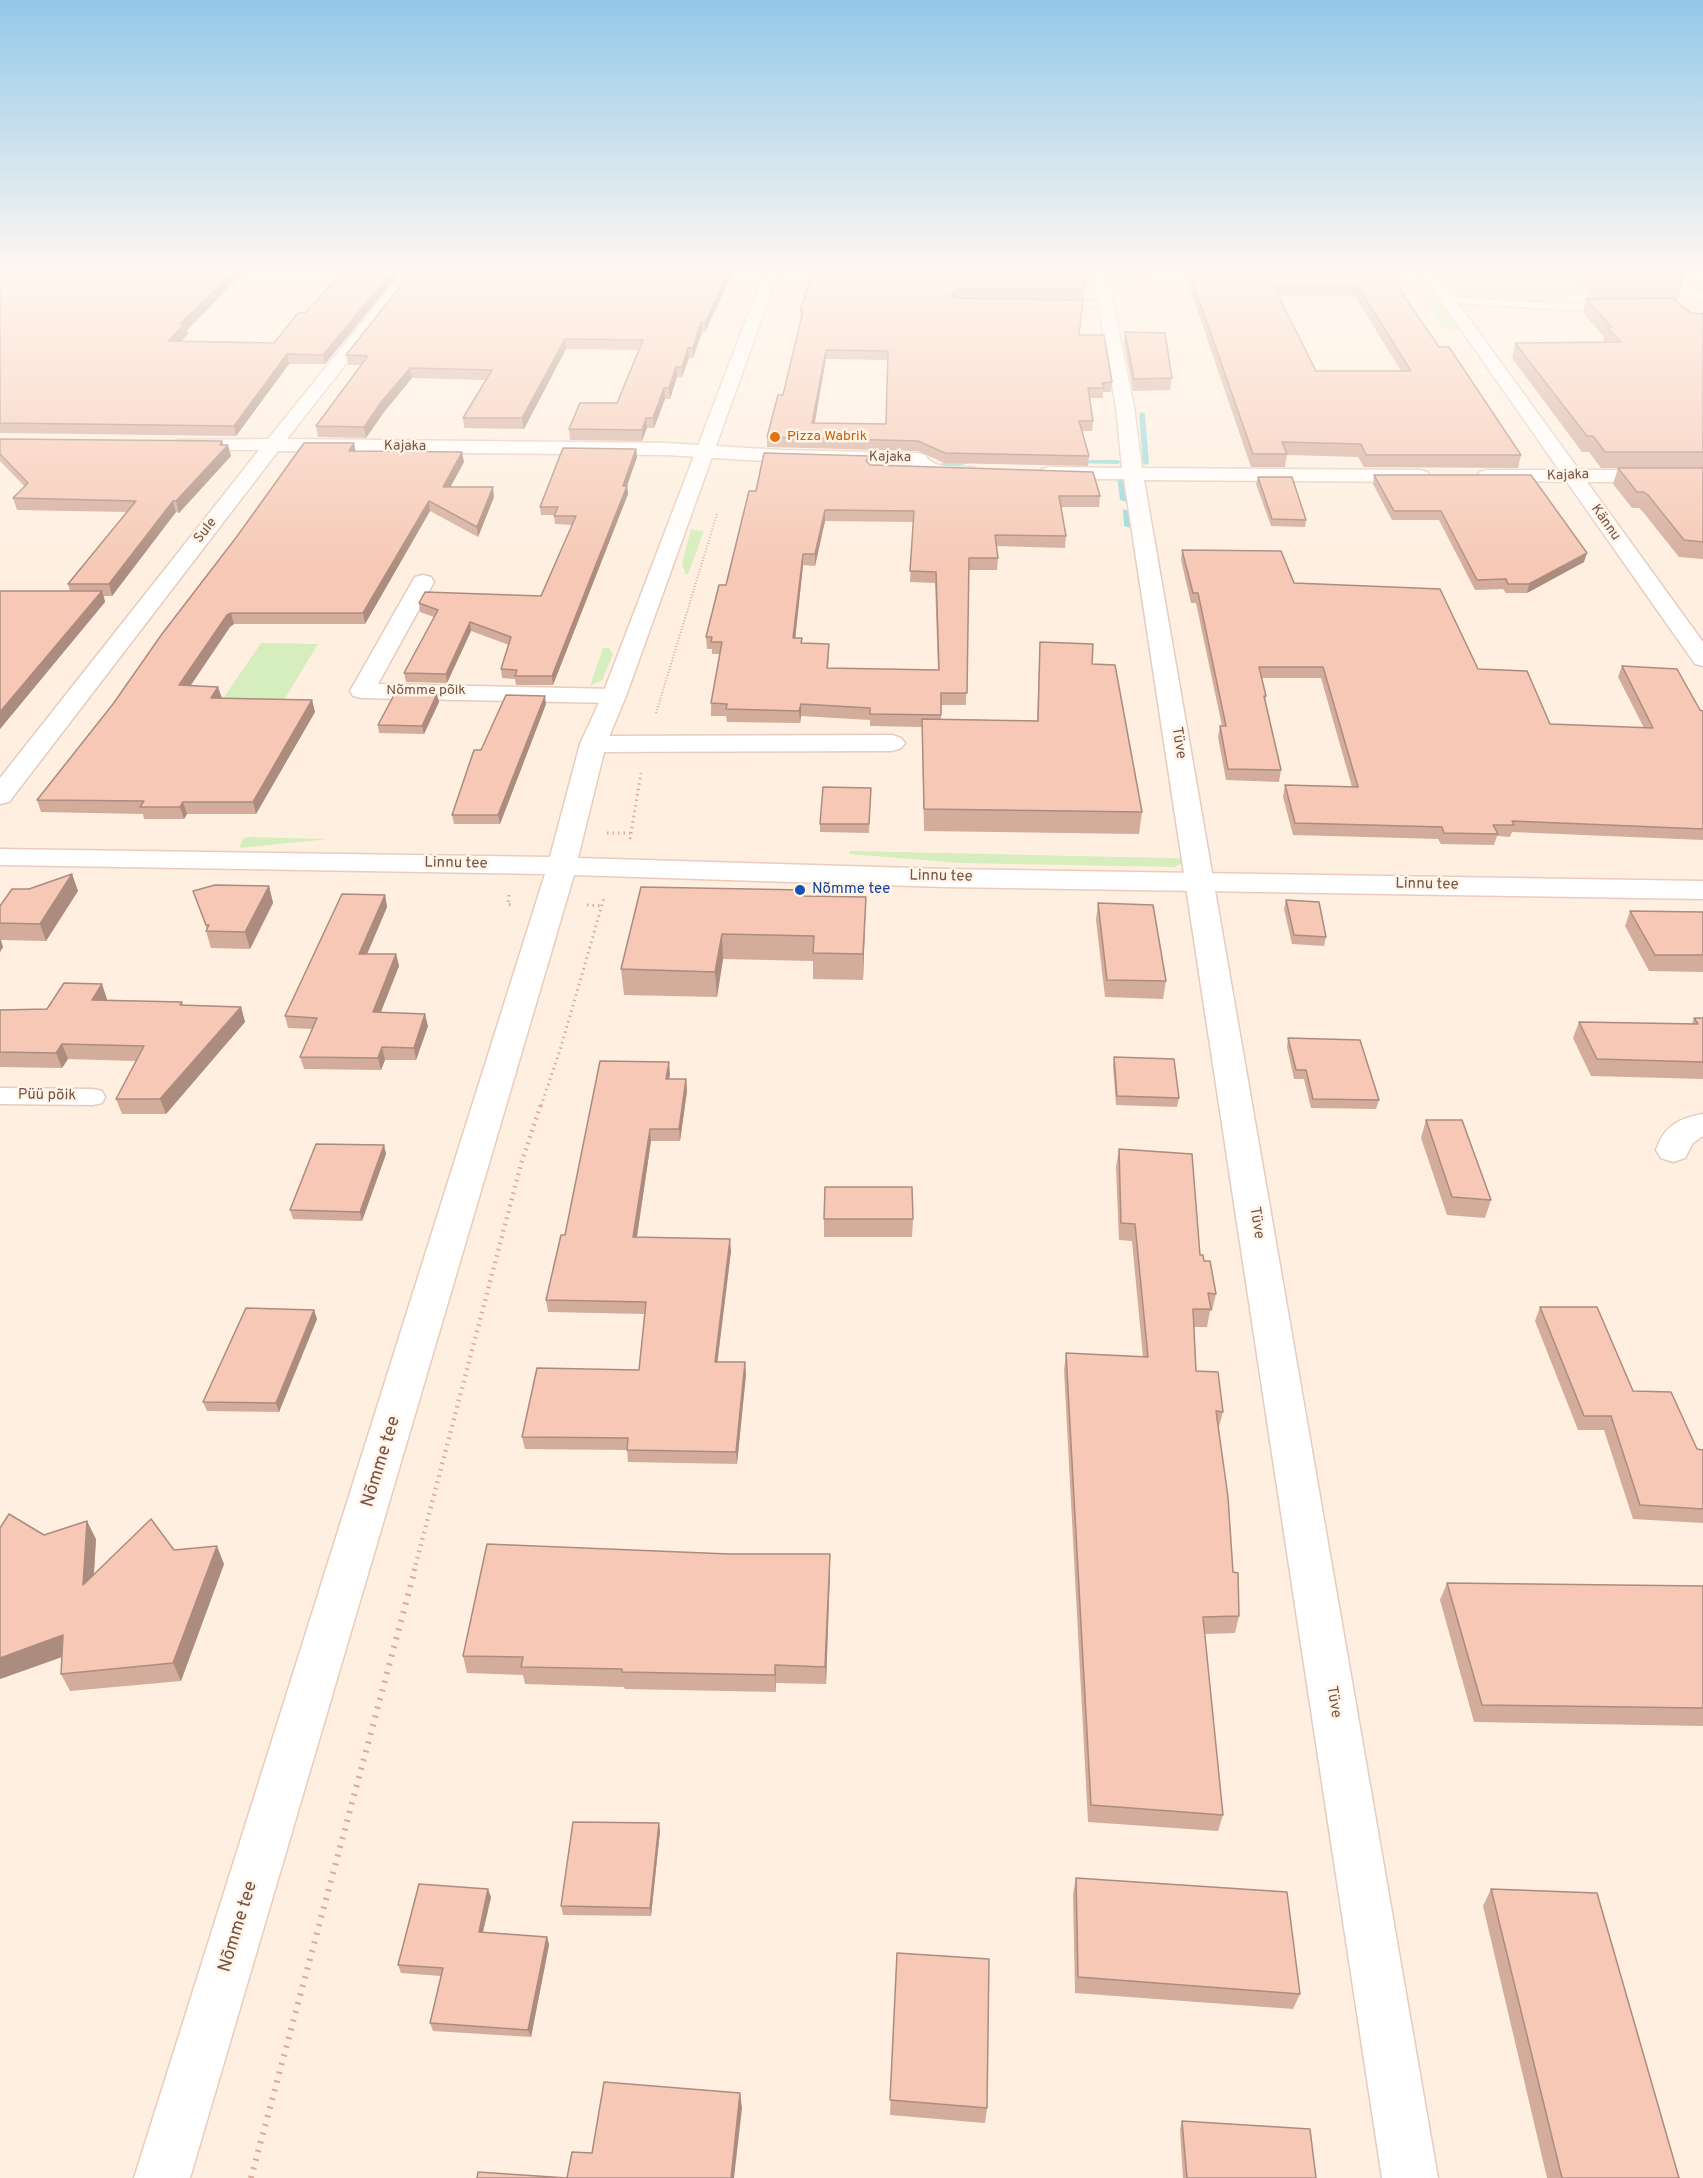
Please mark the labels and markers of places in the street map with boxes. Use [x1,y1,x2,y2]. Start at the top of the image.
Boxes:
place label: Pizza Wabrik [787,429,867,445]
marker: Pizza Wabrik [768,430,782,444]
place label: Nõmme tee [812,881,890,899]
marker: Nõmme tee [793,883,807,897]

